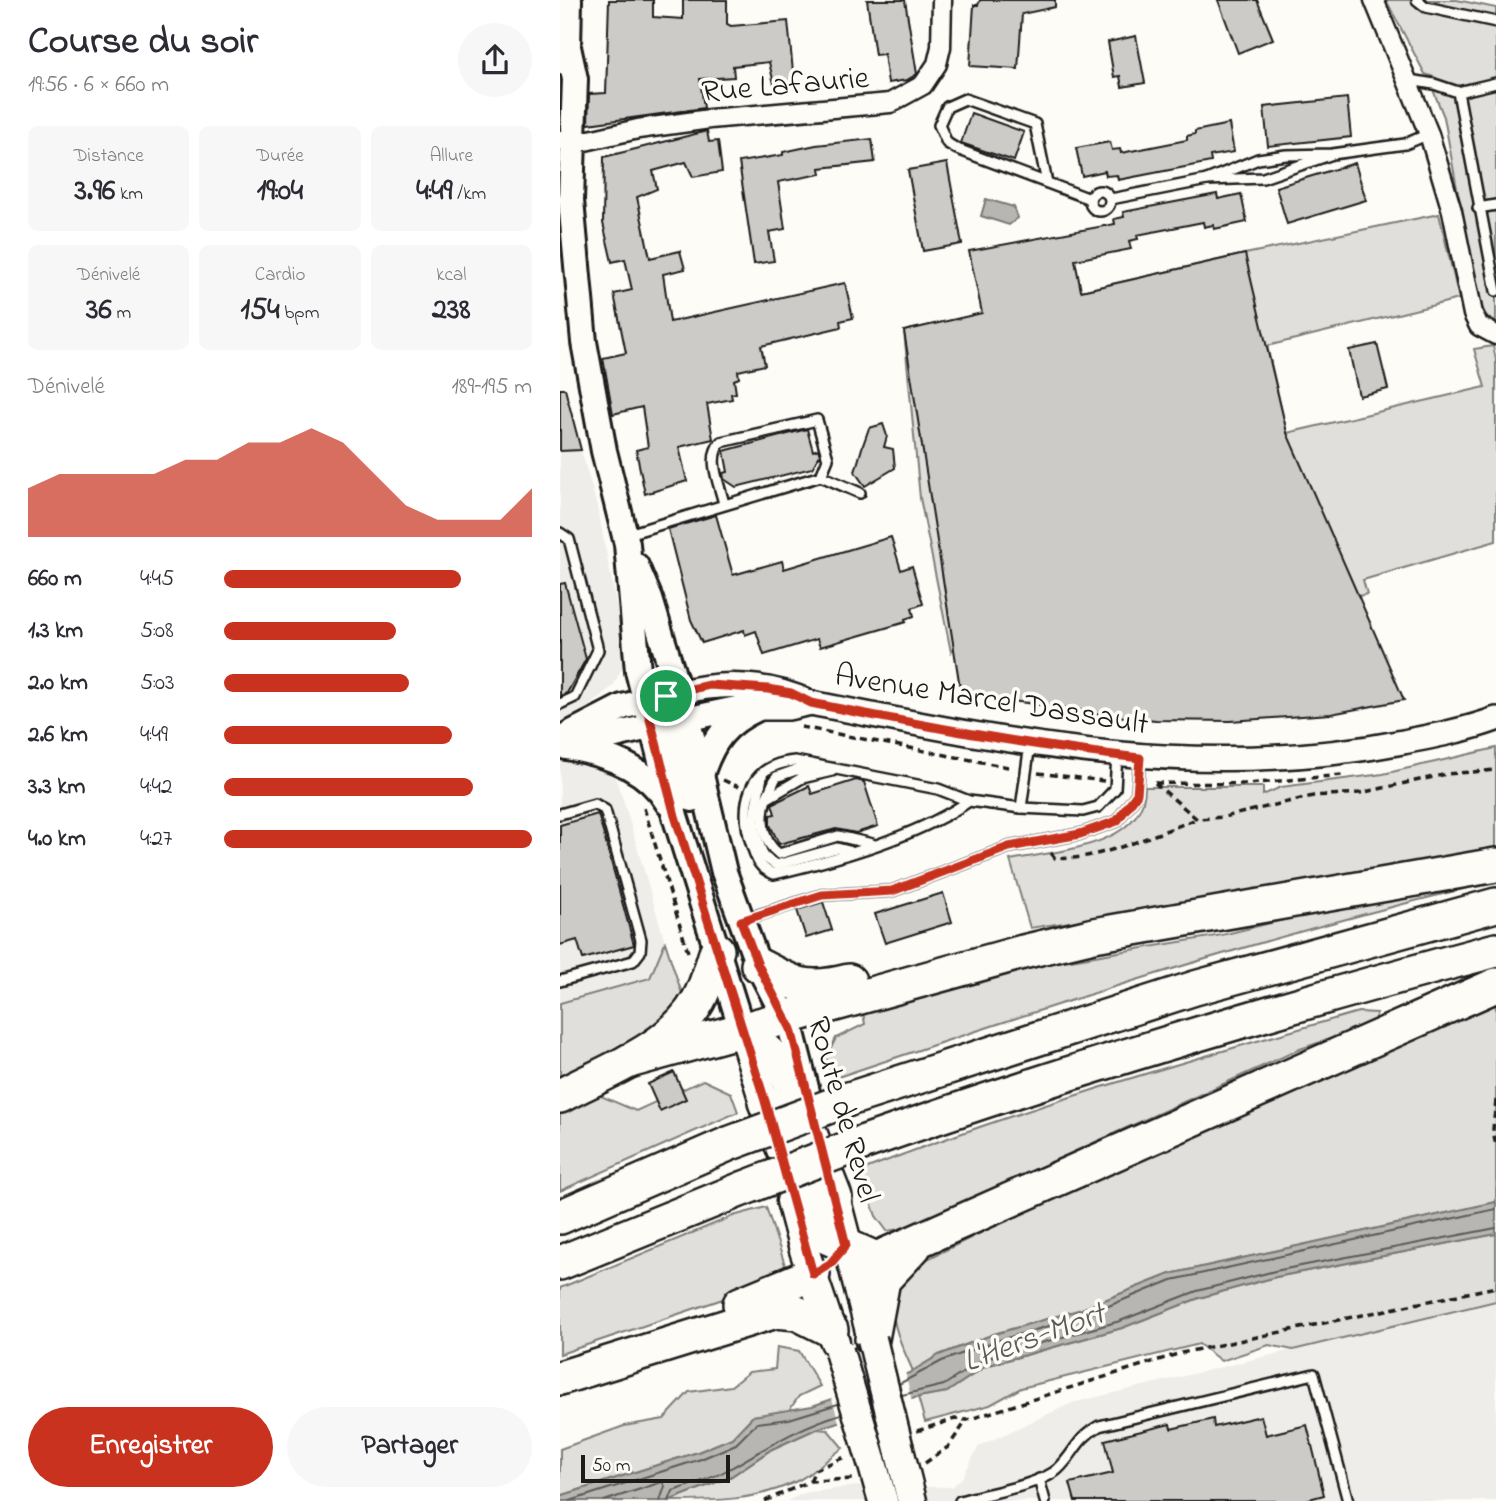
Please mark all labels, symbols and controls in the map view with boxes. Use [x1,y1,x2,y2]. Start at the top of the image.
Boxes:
text: Course du soir [28,15,258,71]
button: share [458,23,532,97]
street label: Rue Lafaurie [700,56,872,117]
text: 19:56 · 6 × 660 m [28,69,169,102]
text: Distance [74,143,144,170]
text: Durée [256,143,304,170]
text: Allure [430,143,473,170]
text: 3.96 [74,170,115,214]
text: 19:04 [257,170,303,214]
text: 4:49 [416,170,453,214]
text: km [115,181,143,208]
text: /km [453,181,486,208]
text: Dénivelé [77,262,140,289]
text: Cardio [255,262,305,289]
text: kcal [436,262,466,289]
text: 36 [86,289,112,333]
text: 154 [241,289,280,333]
text: 238 [432,289,471,333]
text: m [112,300,131,327]
text: bpm [280,300,319,327]
text: Dénivelé [28,371,105,404]
text: 189–195 m [452,371,532,404]
text: 660 m [28,563,82,596]
text: 4:45 [140,563,174,596]
text: 1.3 km [28,615,83,648]
text: 5:08 [140,615,174,648]
street label: Avenue Marcel Dassault [831,653,1152,750]
pin [636,666,696,726]
text: 2.0 km [28,667,88,700]
text: 5:03 [140,667,175,700]
icon: arrive [647,677,685,715]
text: 2.6 km [28,719,88,752]
text: 4:49 [140,719,168,752]
text: 3.3 km [28,771,85,804]
text: 4:42 [140,771,172,804]
text: 4.0 km [28,823,86,856]
text: 4:27 [140,823,172,856]
street label: Route de Revel [793,1012,891,1208]
water label: L'Hers-Mort [957,1290,1115,1387]
button: Enregistrer [28,1407,273,1487]
button: Partager [287,1407,532,1487]
scale bar [581,1452,730,1484]
text: 50 m [592,1453,631,1480]

